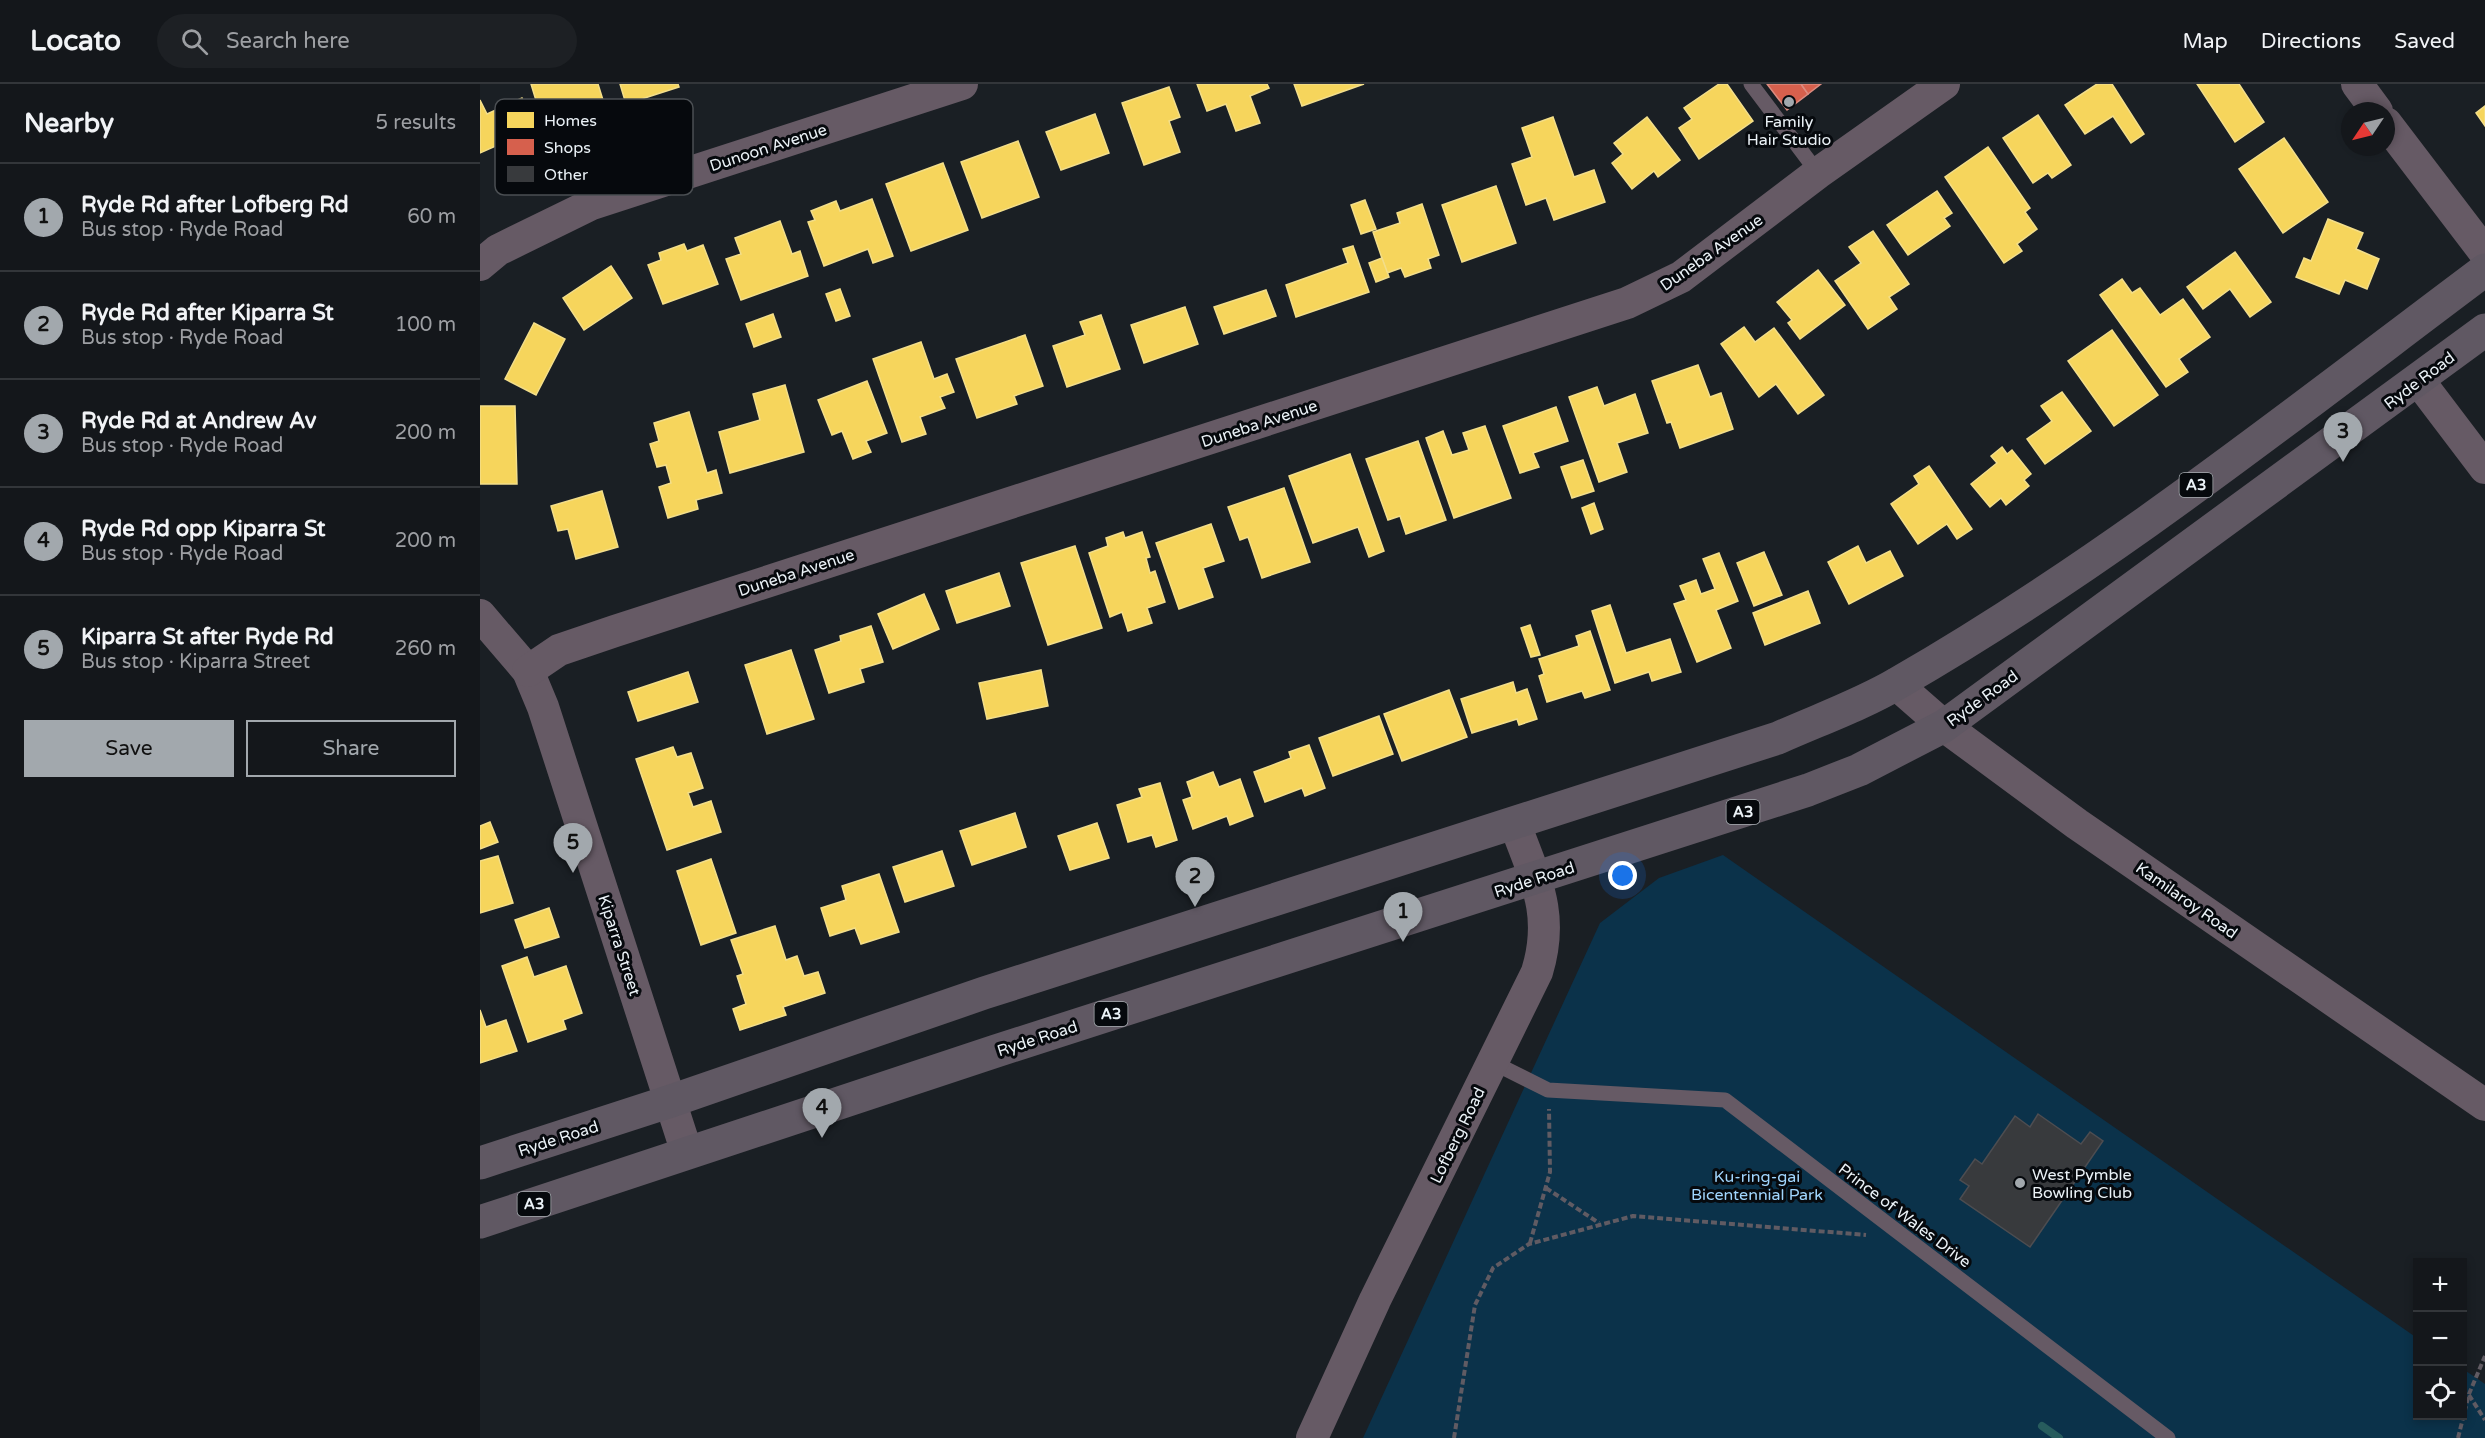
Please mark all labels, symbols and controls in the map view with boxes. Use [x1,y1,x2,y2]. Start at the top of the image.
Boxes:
search box [157,14,577,68]
text: Locato [30,24,121,58]
icon: search [178,25,211,58]
text: Search here [226,28,350,54]
text: Map [2182,29,2228,54]
text: Directions [2261,29,2361,54]
text: Saved [2394,29,2455,54]
marker: Family Hair Studio [1782,95,1796,109]
legend [495,99,693,195]
north arrow [2341,102,2395,156]
text: Nearby [24,108,114,139]
text: 5 results [376,111,456,135]
text: Homes [544,111,597,131]
place label: Family Hair Studio [1747,112,1831,150]
street label: Dunoon Avenue [707,120,829,176]
text: Shops [544,138,591,158]
text: Other [544,165,589,185]
text: Ryde Rd after Lofberg Rd [81,192,349,218]
text: 1 [37,205,50,229]
text: 60 m [407,205,456,229]
street label: Duneba Avenue [1656,210,1767,296]
text: Bus stop · Ryde Road [81,218,283,242]
text: Ryde Rd after Kiparra St [81,300,334,326]
text: 2 [37,313,50,337]
text: 100 m [395,313,456,337]
text: Bus stop · Ryde Road [81,326,283,350]
street label: Ryde Road [2380,348,2459,414]
street label: Duneba Avenue [1199,396,1320,452]
text: Ryde Rd at Andrew Av [81,408,316,434]
pin: 3 [2324,412,2362,462]
text: 3 [37,421,50,445]
text: 200 m [395,421,456,445]
text: Bus stop · Ryde Road [81,434,283,458]
road number: A3 [2180,473,2212,497]
text: Ryde Rd opp Kiparra St [81,516,325,542]
text: 4 [37,529,50,553]
text: 200 m [395,529,456,553]
text: Bus stop · Ryde Road [81,542,283,566]
street label: Duneba Avenue [736,545,857,601]
text: Kiparra St after Ryde Rd [81,624,334,650]
text: 5 [37,637,50,661]
text: 260 m [395,637,456,661]
text: Bus stop · Kiparra Street [81,650,310,674]
street label: Ryde Road [1943,666,2022,731]
button: Save [24,720,234,777]
button: Share [246,720,456,777]
road number: A3 [1726,800,1760,824]
pin: 5 [554,824,592,873]
pin: 2 [1176,858,1214,907]
street label: Ryde Road [1492,858,1577,902]
street label: Kamilaroy Road [2132,858,2241,943]
your location [1608,861,1637,890]
street label: Kiparra Street [593,892,645,998]
pin: 1 [1384,892,1422,942]
road number: A3 [1094,1002,1128,1026]
street label: Ryde Road [995,1017,1080,1061]
street label: Lofberg Road [1426,1084,1490,1187]
pin: 4 [802,1088,842,1138]
street label: Ryde Road [516,1117,601,1161]
street label: Prince of Wales Drive [1834,1159,1975,1272]
place label: West Pymble Bowling Club [2032,1165,2132,1203]
park label: Ku-ring-gai Bicentennial Park [1691,1167,1823,1205]
marker: West Pymble Bowling Club [2013,1176,2027,1190]
road number: A3 [518,1192,550,1216]
map controls [2413,1258,2467,1420]
button: + [2413,1258,2467,1312]
button: − [2413,1312,2467,1366]
button: locate [2413,1366,2467,1420]

